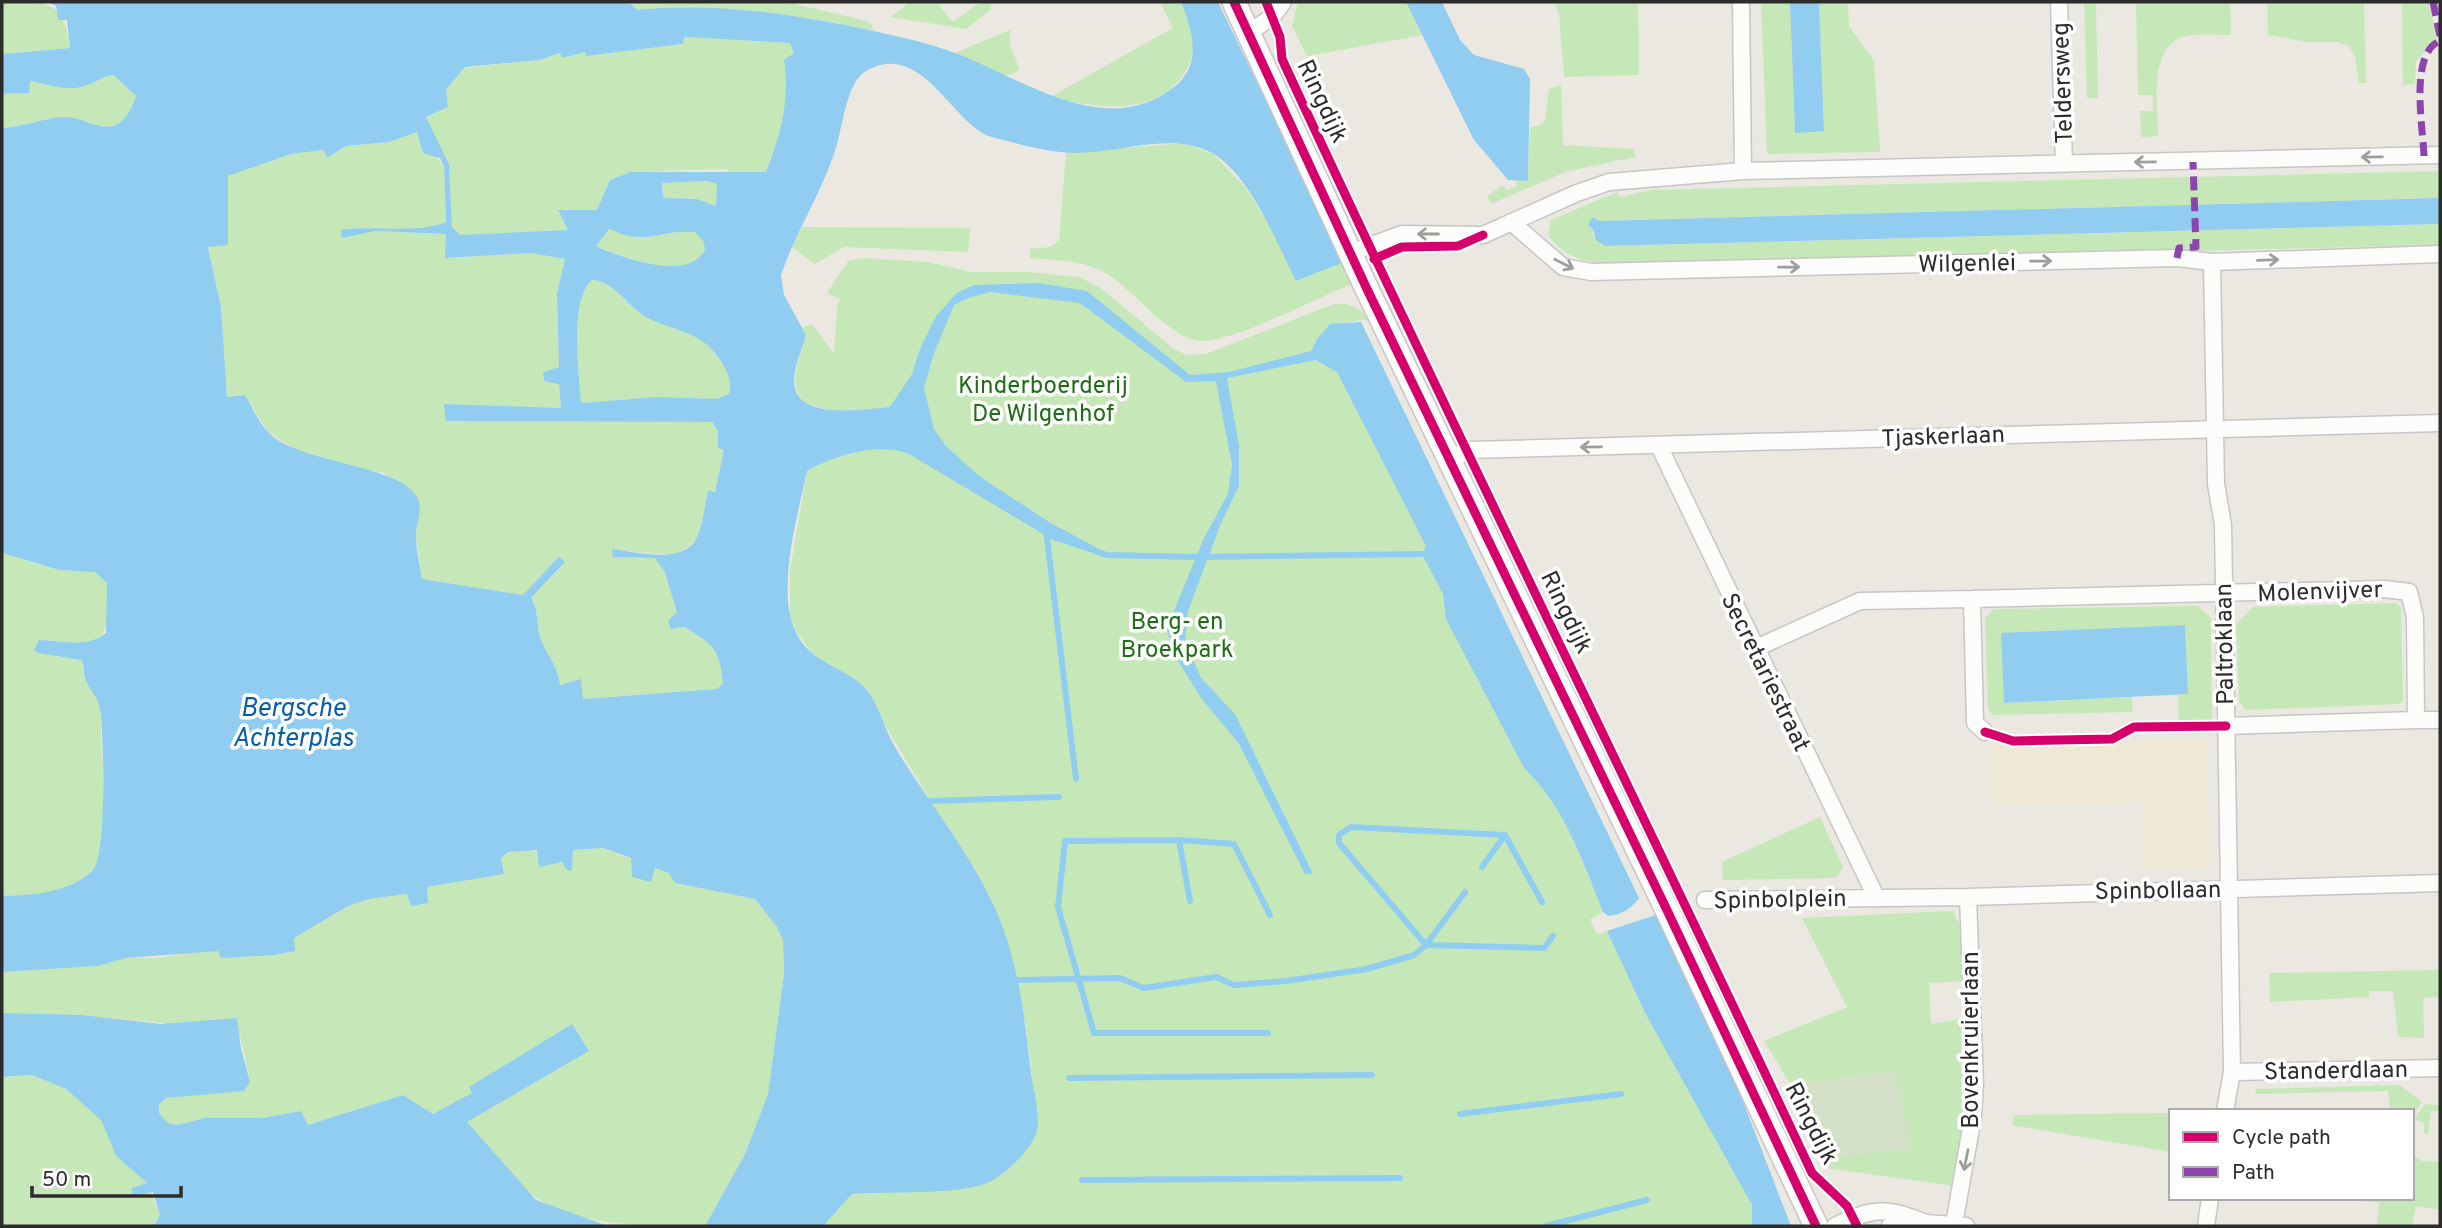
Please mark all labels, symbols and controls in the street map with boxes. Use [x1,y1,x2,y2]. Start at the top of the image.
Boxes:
street label: Teldersweg [2047,22,2081,144]
street label: Ringdijk [1289,55,1353,148]
one-way arrow [2361,150,2384,164]
one-way arrow [2133,156,2156,169]
one-way arrow [1417,227,1440,241]
street label: Wilgenlei [1918,249,2016,281]
one-way arrow [2256,253,2279,266]
one-way arrow [2029,255,2052,268]
one-way arrow [1553,257,1573,271]
one-way arrow [1777,260,1800,274]
park label: Kinderboerderij De Wilgenhof [958,372,1128,430]
street label: Tjaskerlaan [1881,421,2005,455]
one-way arrow [1580,441,1603,454]
street label: Ringdijk [1532,567,1598,659]
street label: Molenvijver [2257,576,2383,610]
street label: Paltroklaan [2210,583,2242,705]
street label: Secretariestraat [1713,589,1816,757]
park label: Berg- en Broekpark [1121,608,1233,666]
water label: Bergsche Achterplas [233,693,355,756]
street label: Spinbollaan [2094,876,2222,908]
street label: Spinbolplein [1713,885,1847,917]
street label: Bovenkruierlaan [1957,951,1987,1129]
street label: Standerdlaan [2264,1056,2408,1088]
street label: Ringdijk [1777,1078,1844,1170]
legend [2169,1109,2414,1200]
text: Cycle path [2232,1125,2331,1152]
one-way arrow [1959,1148,1972,1171]
scale bar [32,1154,180,1198]
text: Path [2232,1160,2275,1187]
text: 50 m [42,1167,91,1194]

